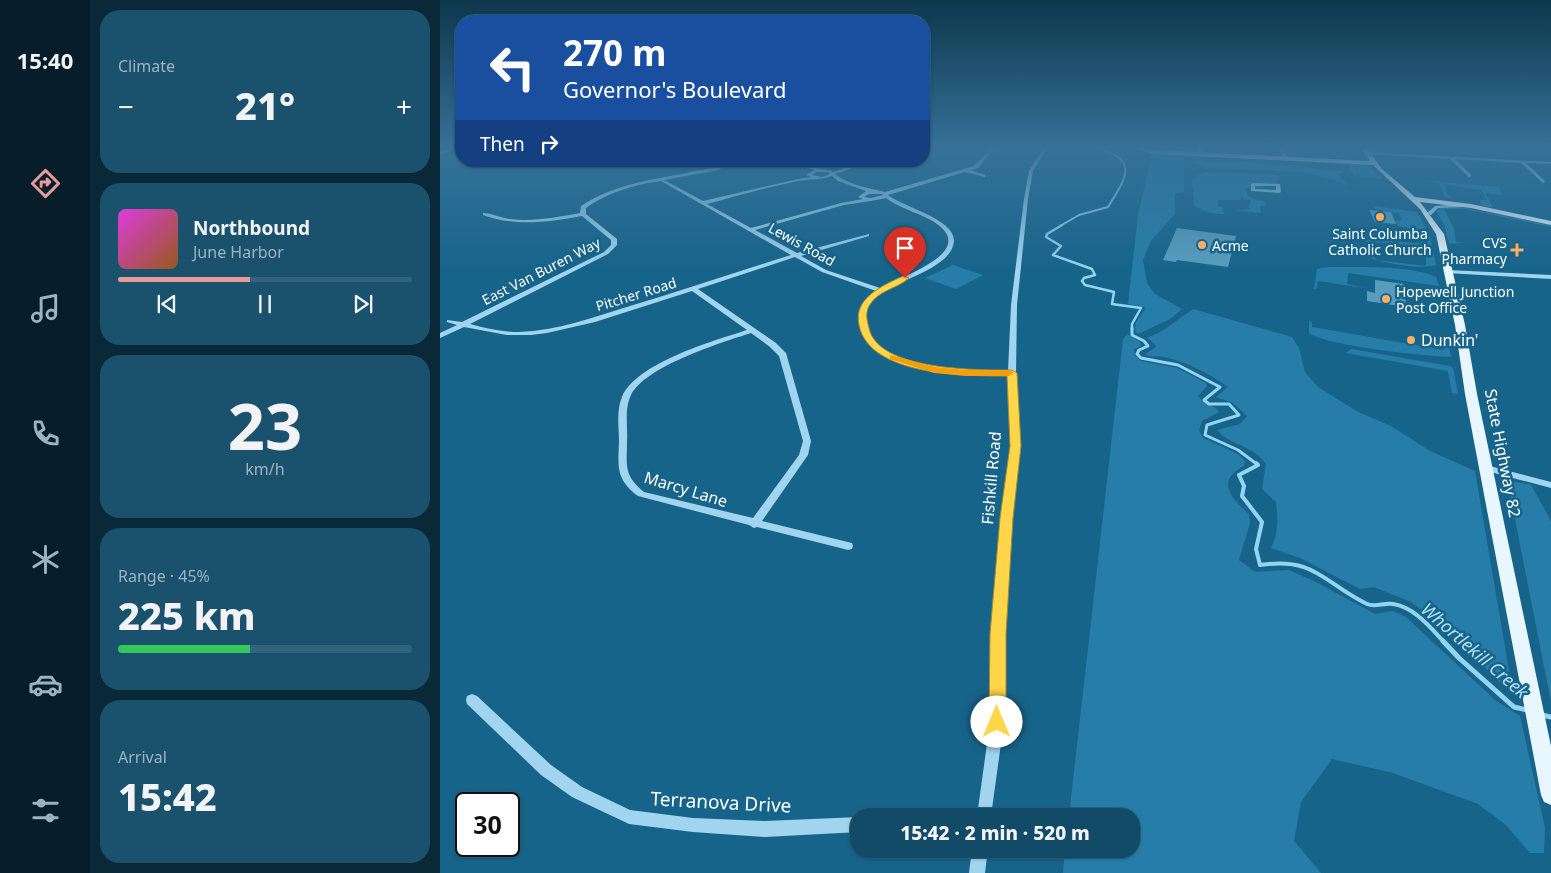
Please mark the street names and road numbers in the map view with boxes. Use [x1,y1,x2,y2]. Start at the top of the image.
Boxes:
street label: Lewis Road [765,218,839,270]
street label: East Van Buren Way [479,233,604,309]
street label: Pitcher Road [593,273,679,315]
street label: State Highway 82 [1480,387,1526,519]
street label: Fishkill Road [976,430,1006,526]
street label: Marcy Lane [642,466,730,512]
street label: Terranova Drive [650,785,792,819]

